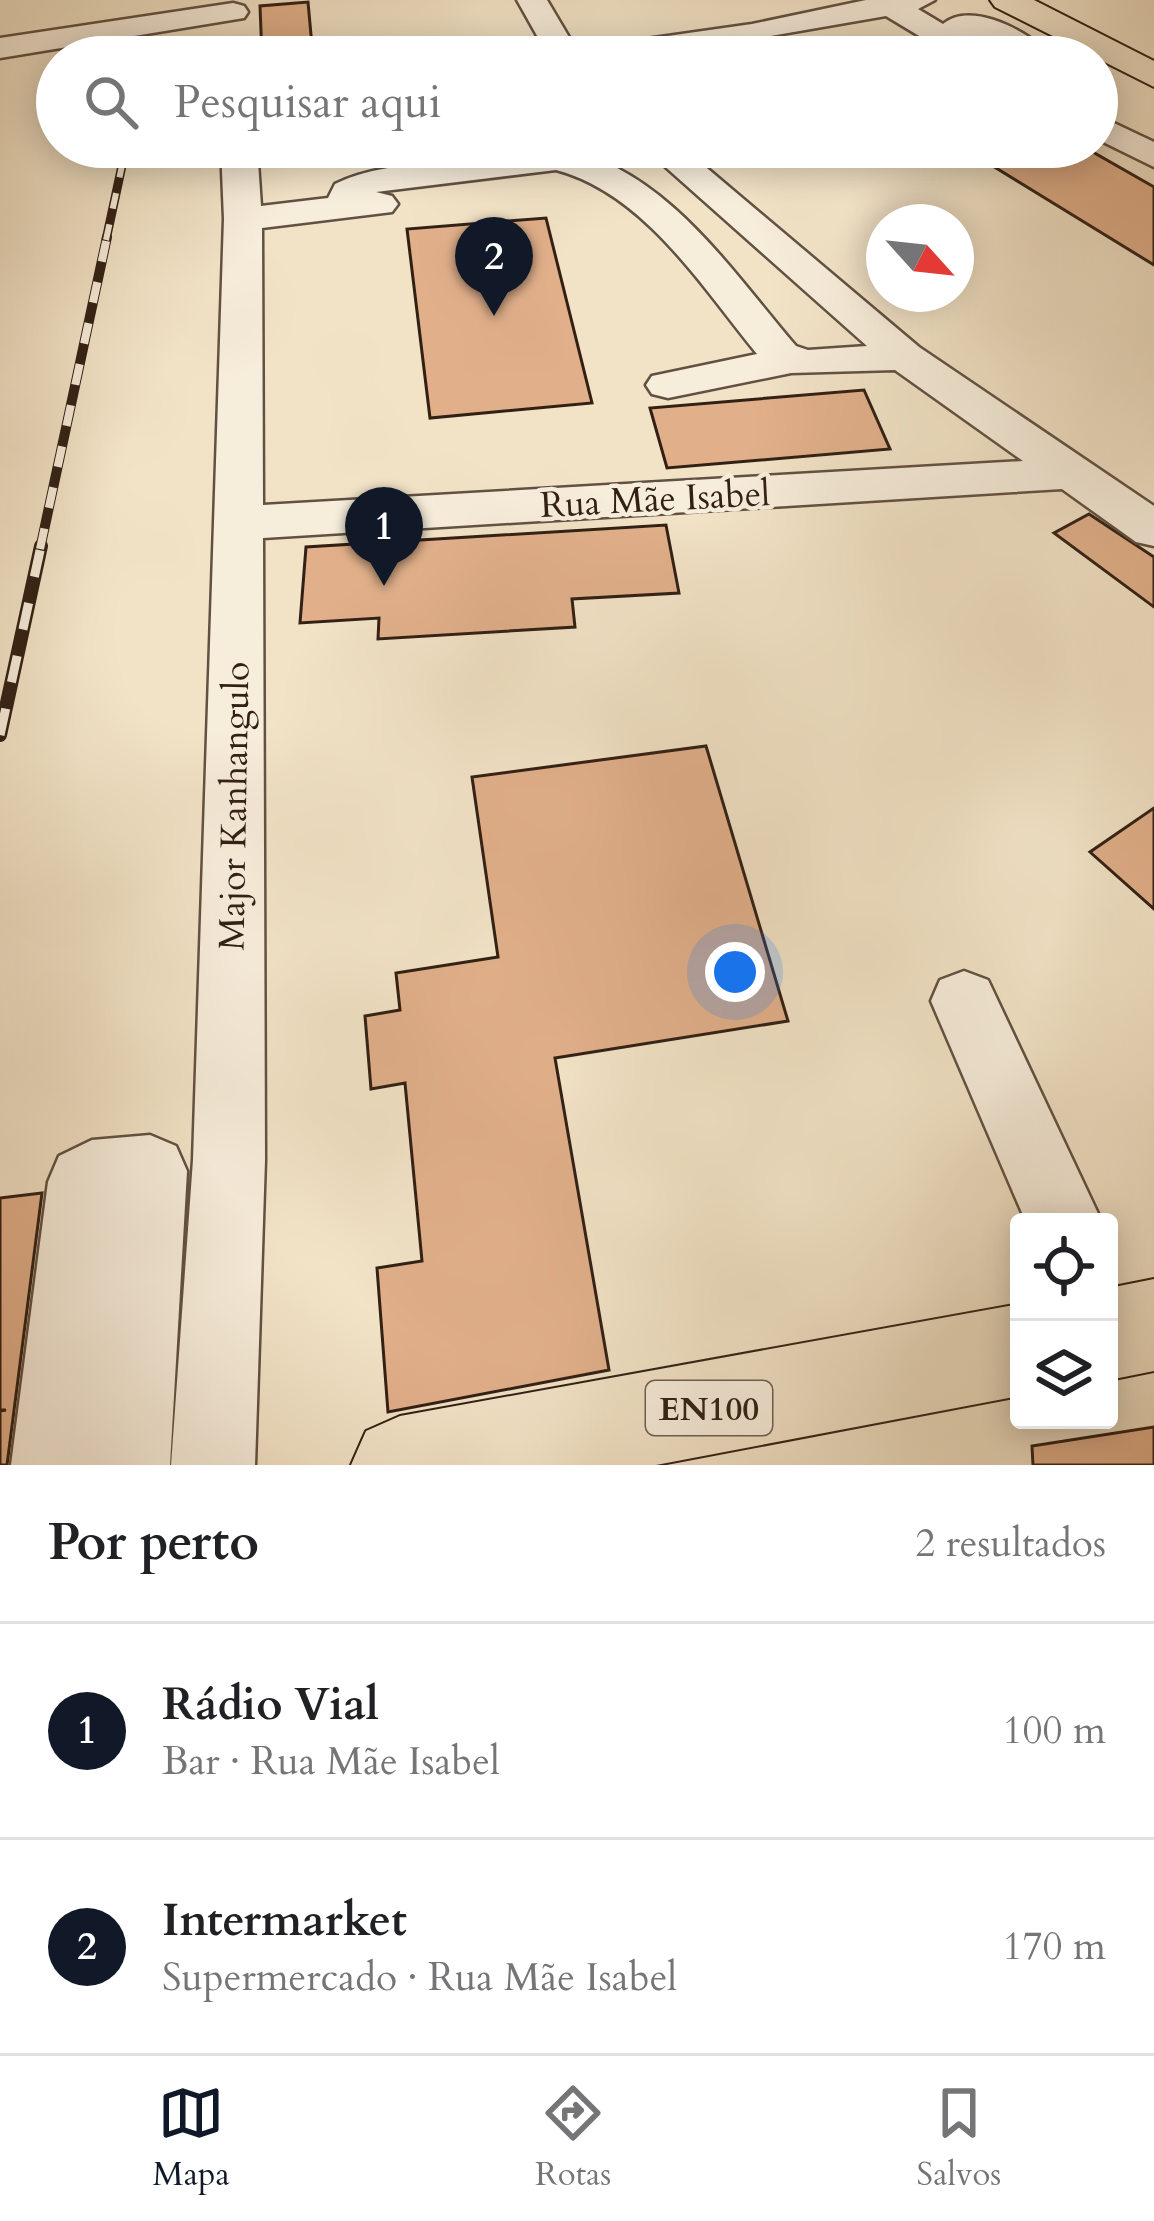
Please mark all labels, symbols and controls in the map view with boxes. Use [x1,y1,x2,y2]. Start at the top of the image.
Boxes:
search box [36,36,1118,168]
icon: search [78,69,144,135]
text: Pesquisar aqui [174,72,441,133]
north arrow [866,204,974,312]
pin: 2 [455,217,533,316]
street label: Rua Mãe Isabel [539,469,771,530]
pin: 1 [345,487,423,586]
street label: Major Kanhangulo [207,661,262,951]
your location [705,942,765,1002]
map controls [1010,1213,1118,1429]
button: locate [1010,1213,1118,1321]
button: layers [1010,1321,1118,1429]
road number: EN100 [646,1381,772,1435]
text: Por perto [48,1508,259,1578]
text: 2 resultados [915,1517,1106,1570]
text: Rádio Vial [162,1674,379,1735]
text: 1 [77,1704,97,1757]
text: 100 m [1003,1704,1106,1757]
text: Bar · Rua Mãe Isabel [162,1735,500,1788]
text: Intermarket [162,1890,407,1951]
text: 2 [77,1920,97,1973]
text: 170 m [1003,1920,1106,1973]
text: Supermercado · Rua Mãe Isabel [162,1951,677,2004]
tab: Mapa [153,2080,230,2197]
tab: Rotas [535,2080,611,2197]
tab: Salvos [917,2080,1001,2197]

